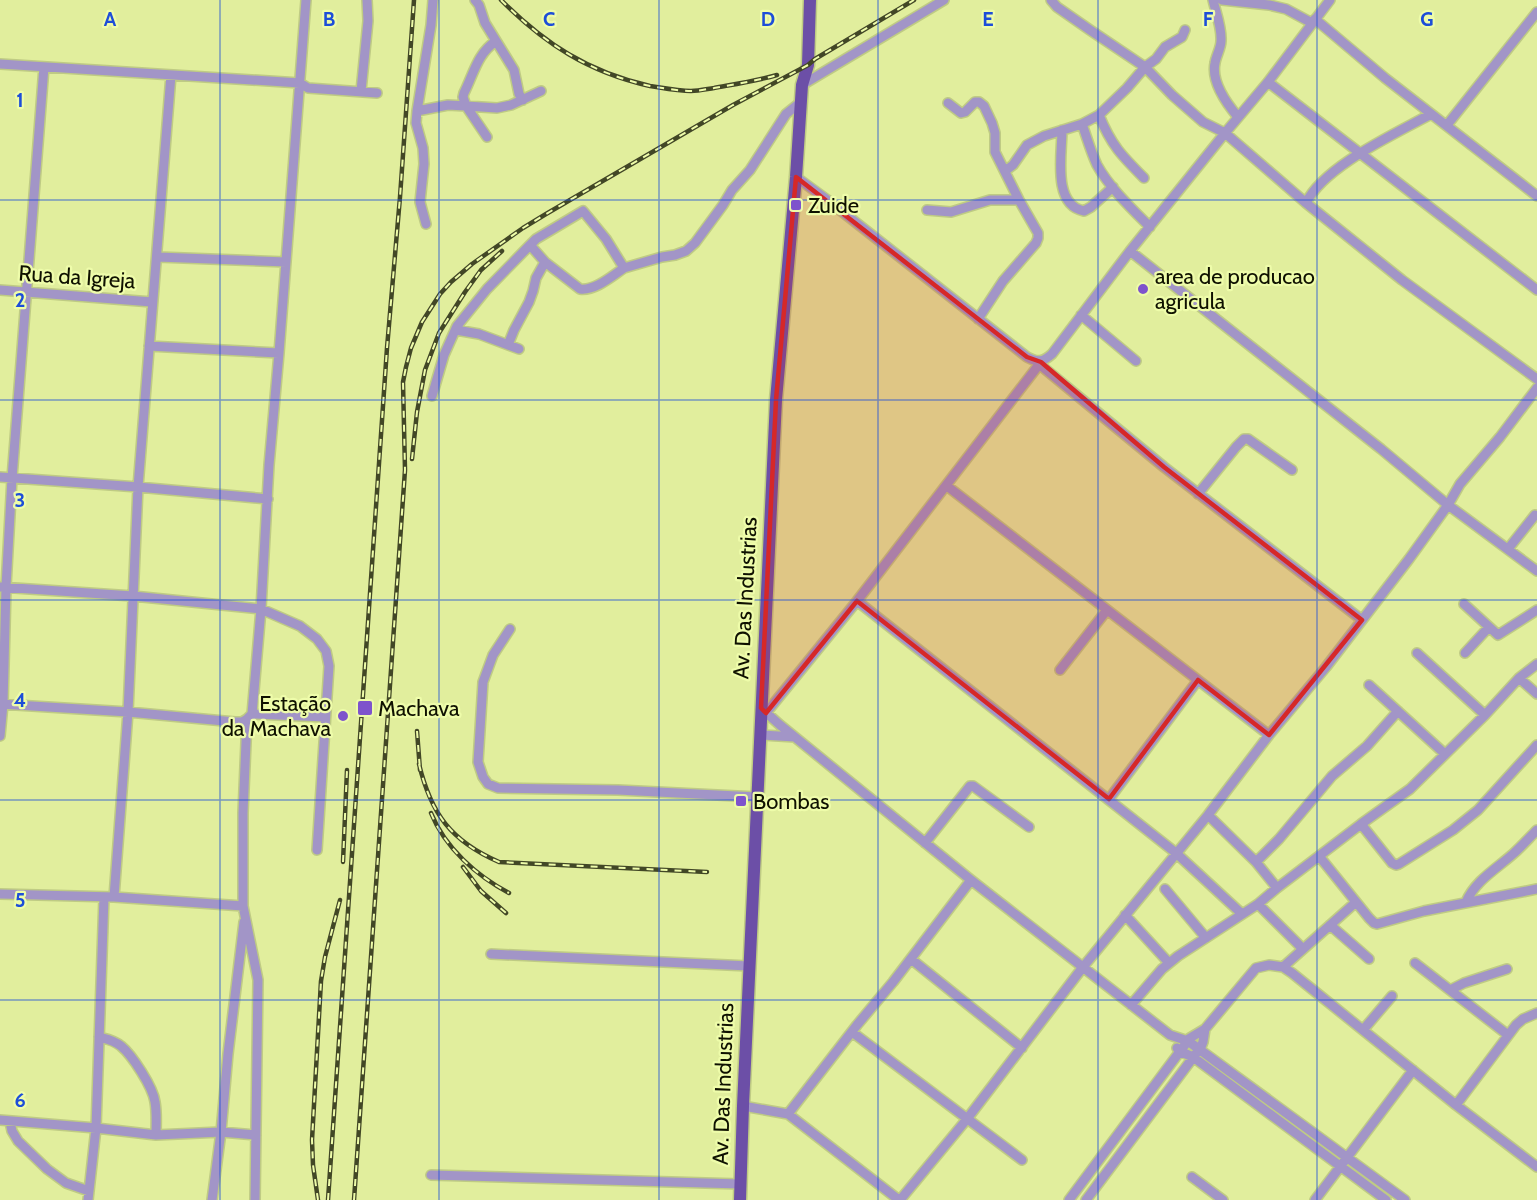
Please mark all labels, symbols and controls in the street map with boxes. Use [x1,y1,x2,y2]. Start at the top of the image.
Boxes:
text: A [104,7,117,31]
text: B [323,7,335,31]
text: C [543,7,555,31]
text: D [761,7,775,31]
text: E [982,7,994,31]
text: F [1203,7,1214,31]
text: G [1420,7,1434,31]
text: 1 [16,88,24,112]
place label: Zuide [808,192,859,219]
marker: Zuide [789,198,803,212]
street label: Rua da Igreja [18,259,137,295]
place label: area de producao agricula [1155,263,1315,315]
marker: area de producao agricula [1136,282,1150,296]
text: 2 [15,288,25,312]
text: 3 [15,488,25,512]
street label: Av. Das Industrias [727,516,763,680]
text: 4 [14,688,26,712]
place label: Estação da Machava [222,690,331,742]
place label: Machava [378,695,460,722]
marker: Machava [356,699,374,717]
marker: Estação da Machava [336,709,350,723]
place label: Bombas [753,788,829,815]
marker: Bombas [734,794,748,808]
text: 5 [15,888,25,912]
street label: Av. Das Industrias [707,1002,739,1166]
text: 6 [14,1088,26,1112]

